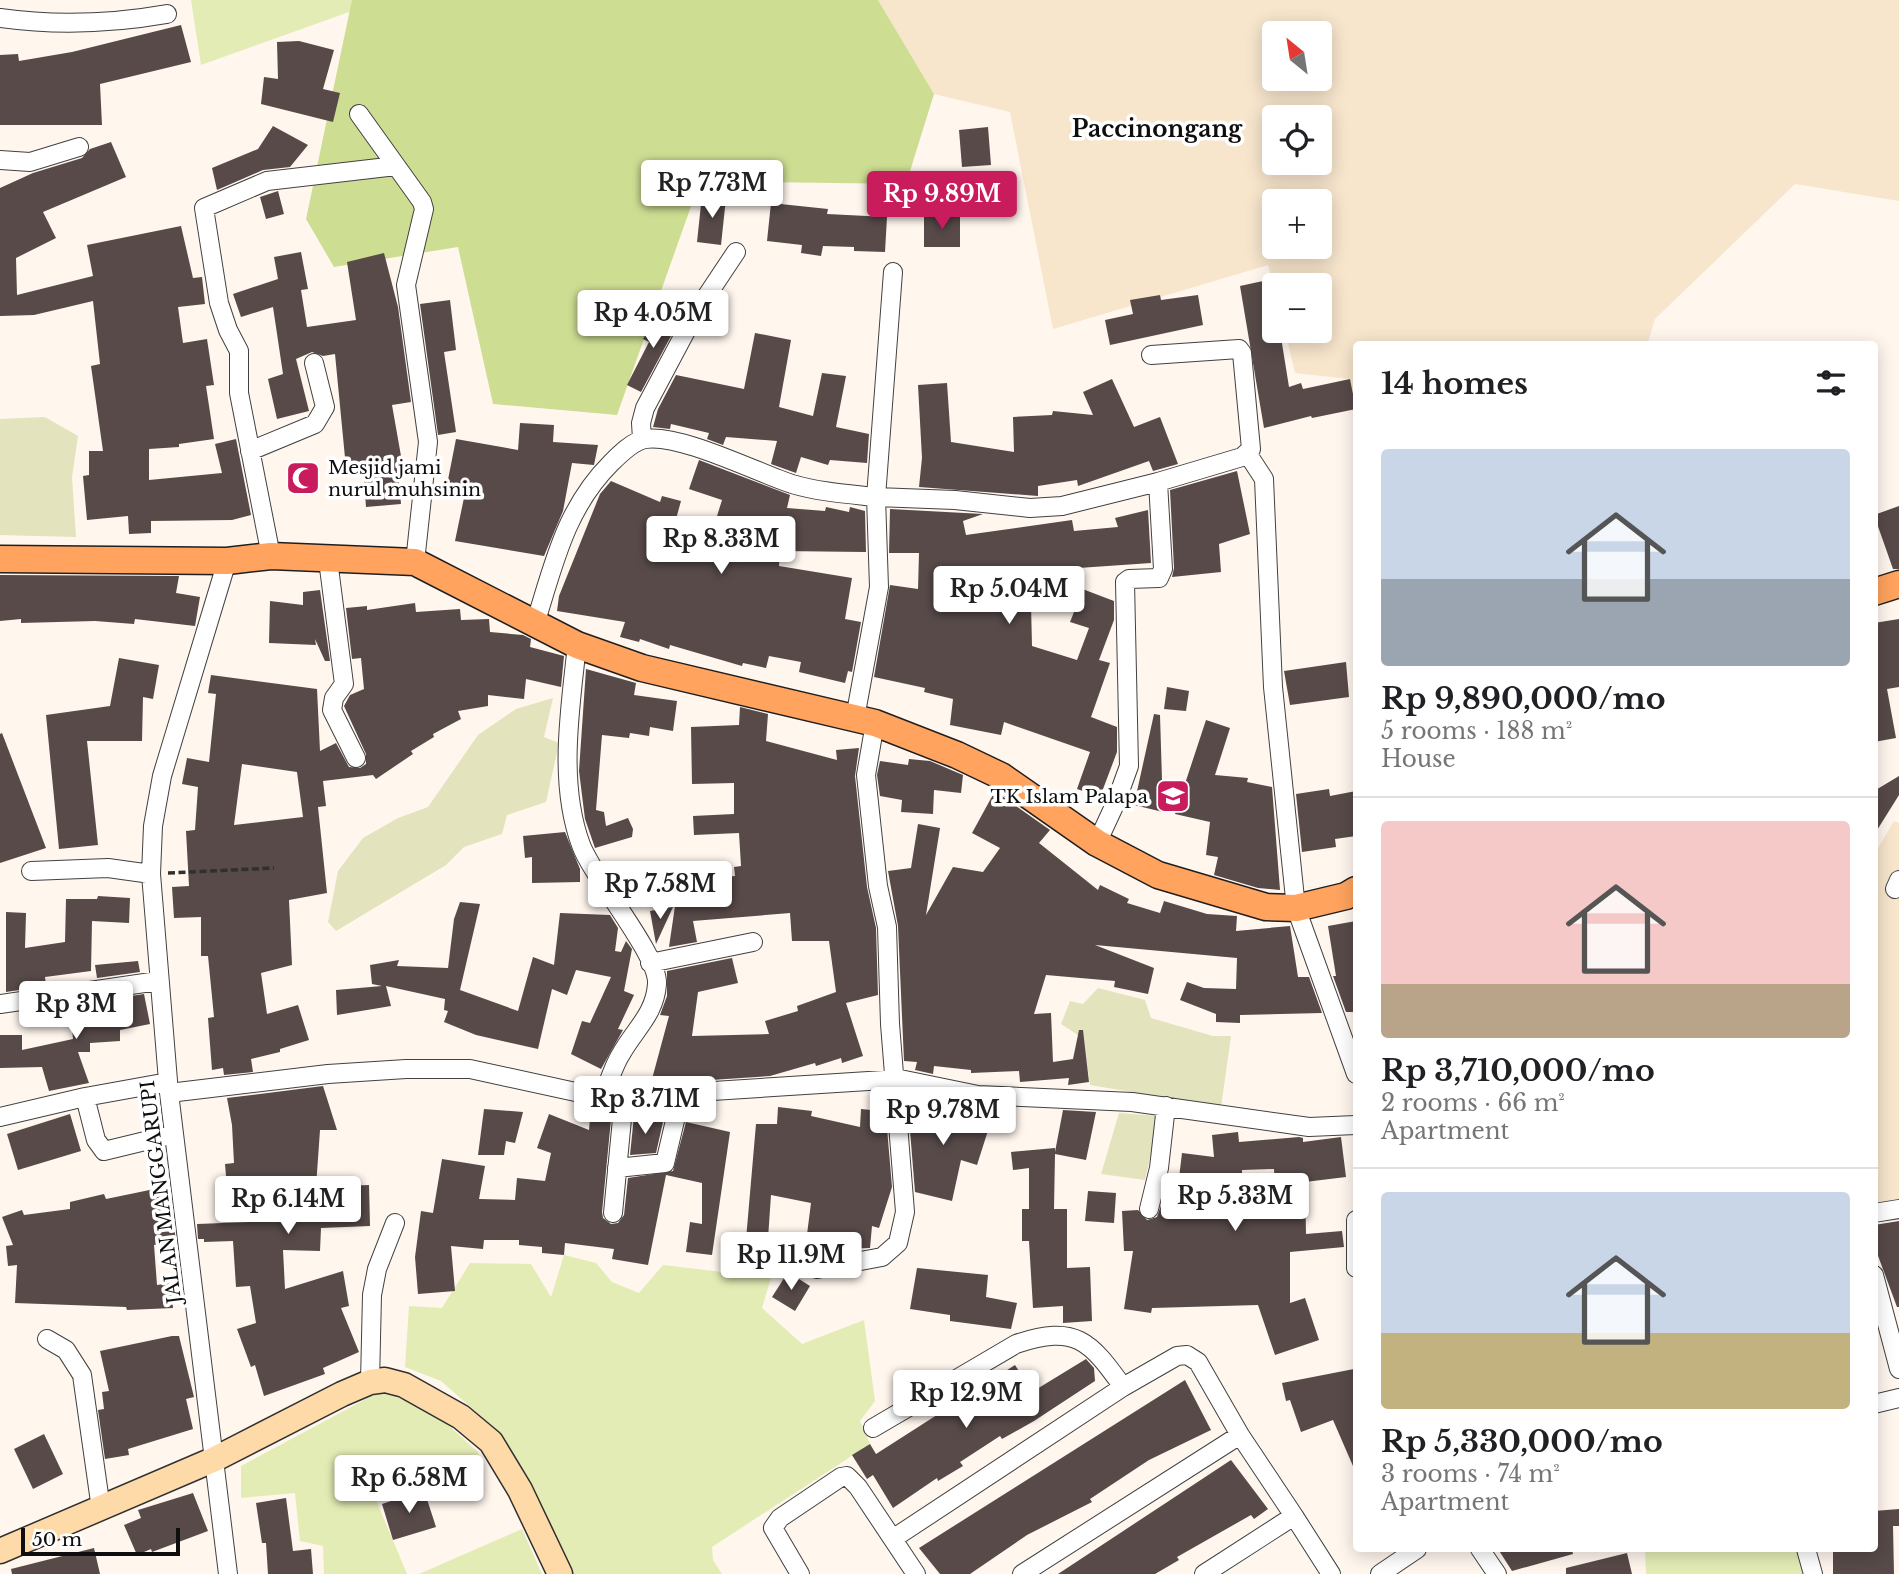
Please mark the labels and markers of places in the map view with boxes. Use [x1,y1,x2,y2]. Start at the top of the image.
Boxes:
pin: Rp 7.73M [640,160,784,220]
pin: Rp 9.89M [870,172,1014,231]
pin: Rp 4.05M [581,290,725,350]
place label: Mesjid jami nurul muhsinin [328,456,481,501]
mosque icon: Mesjid jami nurul muhsinin [284,459,322,497]
pin: Rp 8.33M [649,516,793,576]
pin: Rp 5.04M [937,566,1081,626]
school or university icon: TK Islam Palapa [1154,777,1192,815]
place label: TK Islam Palapa [991,785,1148,808]
pin: Rp 7.58M [588,862,732,921]
pin: Rp 3M [27,982,125,1041]
pin: Rp 3.71M [573,1076,717,1136]
pin: Rp 9.78M [871,1088,1015,1147]
pin: Rp 5.33M [1163,1174,1307,1233]
pin: Rp 6.14M [216,1176,360,1236]
pin: Rp 11.9M [719,1232,863,1292]
pin: Rp 12.9M [894,1370,1038,1430]
pin: Rp 6.58M [337,1456,481,1515]

